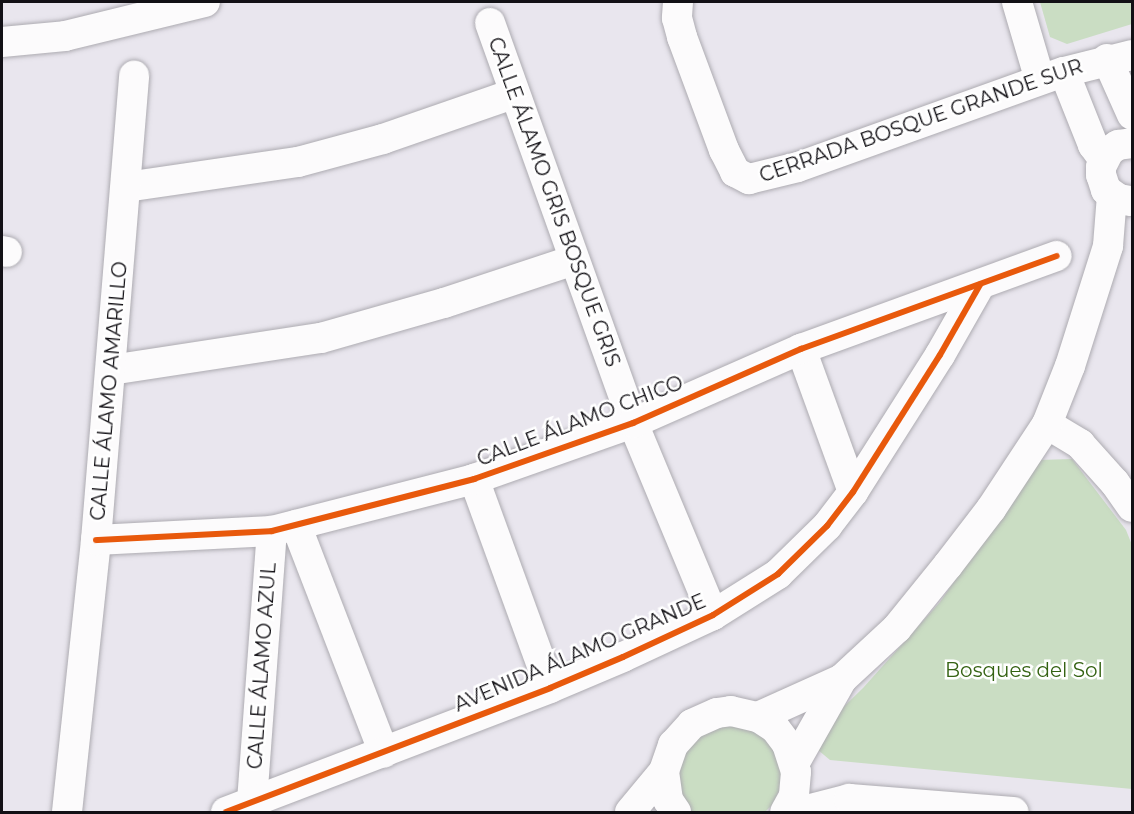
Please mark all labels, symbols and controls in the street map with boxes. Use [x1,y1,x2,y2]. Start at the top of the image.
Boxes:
street label: CALLE ÁLAMO GRIS BOSQUE GRIS [483,34,625,370]
street label: CERRADA BOSQUE GRANDE SUR [756,54,1086,188]
street label: CALLE ÁLAMO AMARILLO [86,260,132,522]
street label: CALLE ÁLAMO CHICO [474,371,686,471]
street label: CALLE ÁLAMO AZUL [243,562,281,770]
street label: AVENIDA ÁLAMO GRANDE [451,589,709,717]
park label: Bosques del Sol [945,658,1103,682]

